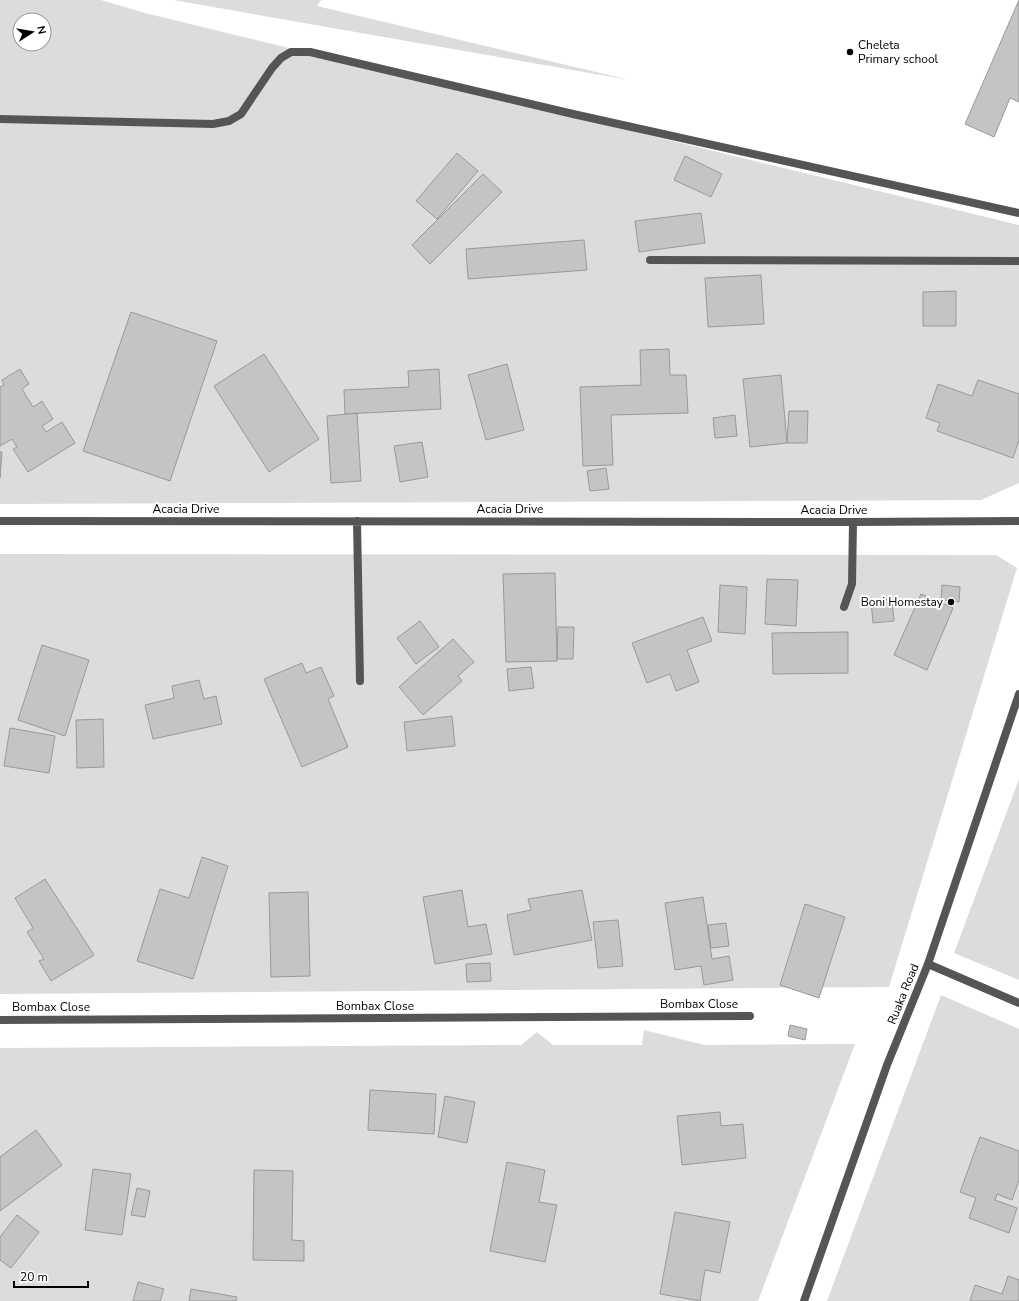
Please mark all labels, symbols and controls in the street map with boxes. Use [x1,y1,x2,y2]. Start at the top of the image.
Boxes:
north arrow [12,12,52,52]
text: N [33,24,49,36]
place label: Cheleta Primary school [858,37,939,67]
marker: Cheleta Primary school [845,47,855,57]
street label: Acacia Drive [153,501,219,517]
street label: Acacia Drive [477,501,543,517]
street label: Acacia Drive [801,502,867,518]
place label: Boni Homestay [861,594,944,610]
marker: Boni Homestay [946,597,956,607]
street label: Ruaka Road [884,961,922,1027]
street label: Bombax Close [660,996,738,1012]
street label: Bombax Close [336,998,414,1014]
street label: Bombax Close [12,999,90,1015]
scale bar [14,1263,88,1289]
text: 20 m [20,1269,48,1285]

